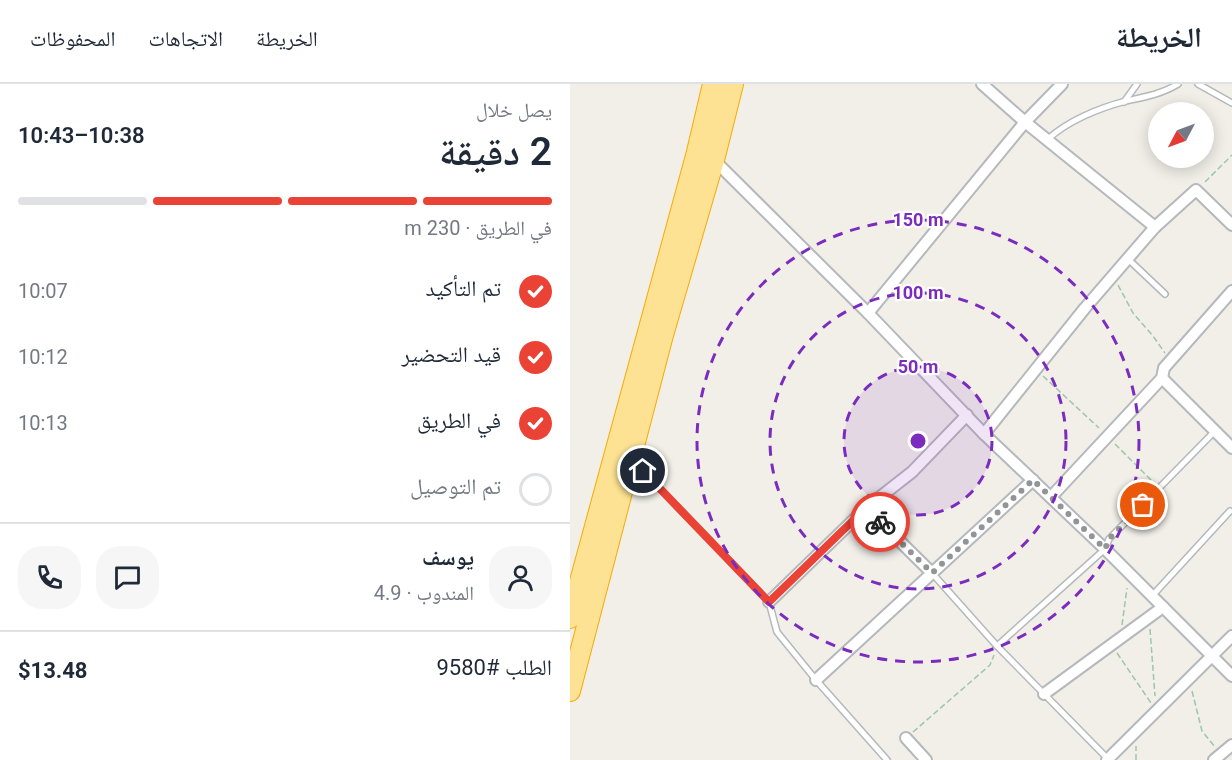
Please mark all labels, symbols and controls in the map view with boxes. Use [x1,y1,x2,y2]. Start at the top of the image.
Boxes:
text: الخريطة [1116,21,1202,54]
text: المحفوظات [30,27,115,51]
text: الاتجاهات [148,27,223,51]
text: الخريطة [256,27,318,51]
text: يصل خلال [476,98,552,122]
north arrow [1148,102,1214,168]
map controls [1148,102,1214,168]
text: 10:38–10:43 [18,123,145,148]
text: 2 دقيقة [439,129,552,175]
text: 150 m [892,209,944,230]
text: في الطريق · 230 m [404,216,552,240]
icon: check [519,275,552,308]
text: تم التأكيد [426,276,501,301]
text: 10:07 [18,279,68,303]
text: 100 m [892,282,944,303]
icon: check [519,341,552,374]
text: قيد التحضير [402,342,501,367]
text: 10:12 [18,345,68,369]
text: 50 m [898,356,938,377]
icon: check [519,407,552,440]
text: في الطريق [417,408,501,433]
text: 10:13 [18,411,68,435]
centre of rings [908,431,928,451]
pin [617,445,668,496]
icon: home [626,454,659,487]
text: تم التوصيل [410,474,501,499]
pin [1117,479,1168,530]
icon: bag [1126,488,1159,521]
courier [850,492,910,552]
icon: bike [864,506,897,539]
text: يوسف [422,545,474,570]
button: phone [18,546,81,609]
button: chat [96,546,159,609]
button: person [489,546,552,609]
text: المندوب · 4.9 [374,581,474,605]
text: الطلب #9580 [436,655,552,680]
text: $13.48 [18,658,88,683]

